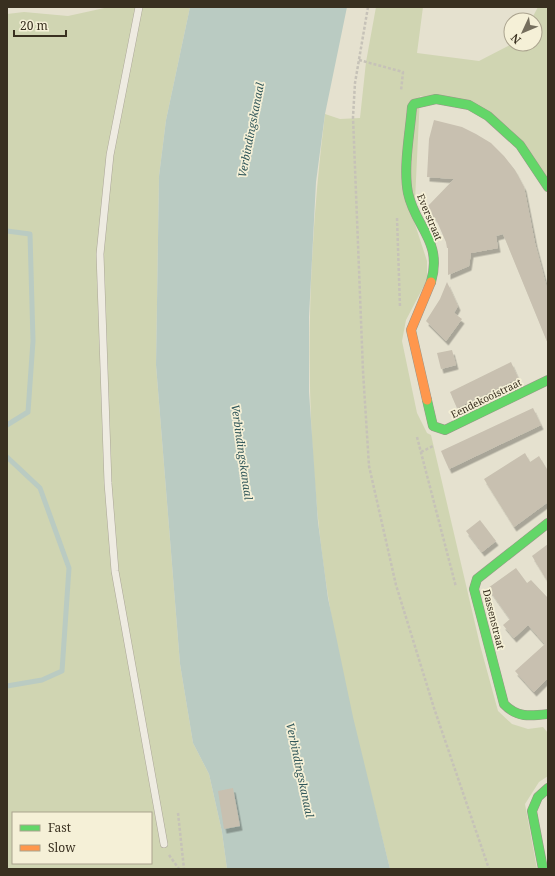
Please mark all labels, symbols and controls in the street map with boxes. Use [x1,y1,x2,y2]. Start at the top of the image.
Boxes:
scale bar [14,12,66,38]
north arrow [503,12,543,52]
text: 20 m [20,17,48,34]
text: N [507,31,524,48]
water label: Verbindingskanaal [234,81,267,179]
street label: Everstraat [414,192,446,243]
street label: Eendekooistraat [448,375,524,421]
water label: Verbindingskanaal [228,403,257,501]
street label: Dassenstraat [480,588,508,651]
water label: Verbindingskanaal [283,721,318,819]
legend [12,812,152,864]
text: Fast [48,819,71,836]
text: Slow [48,839,76,856]

